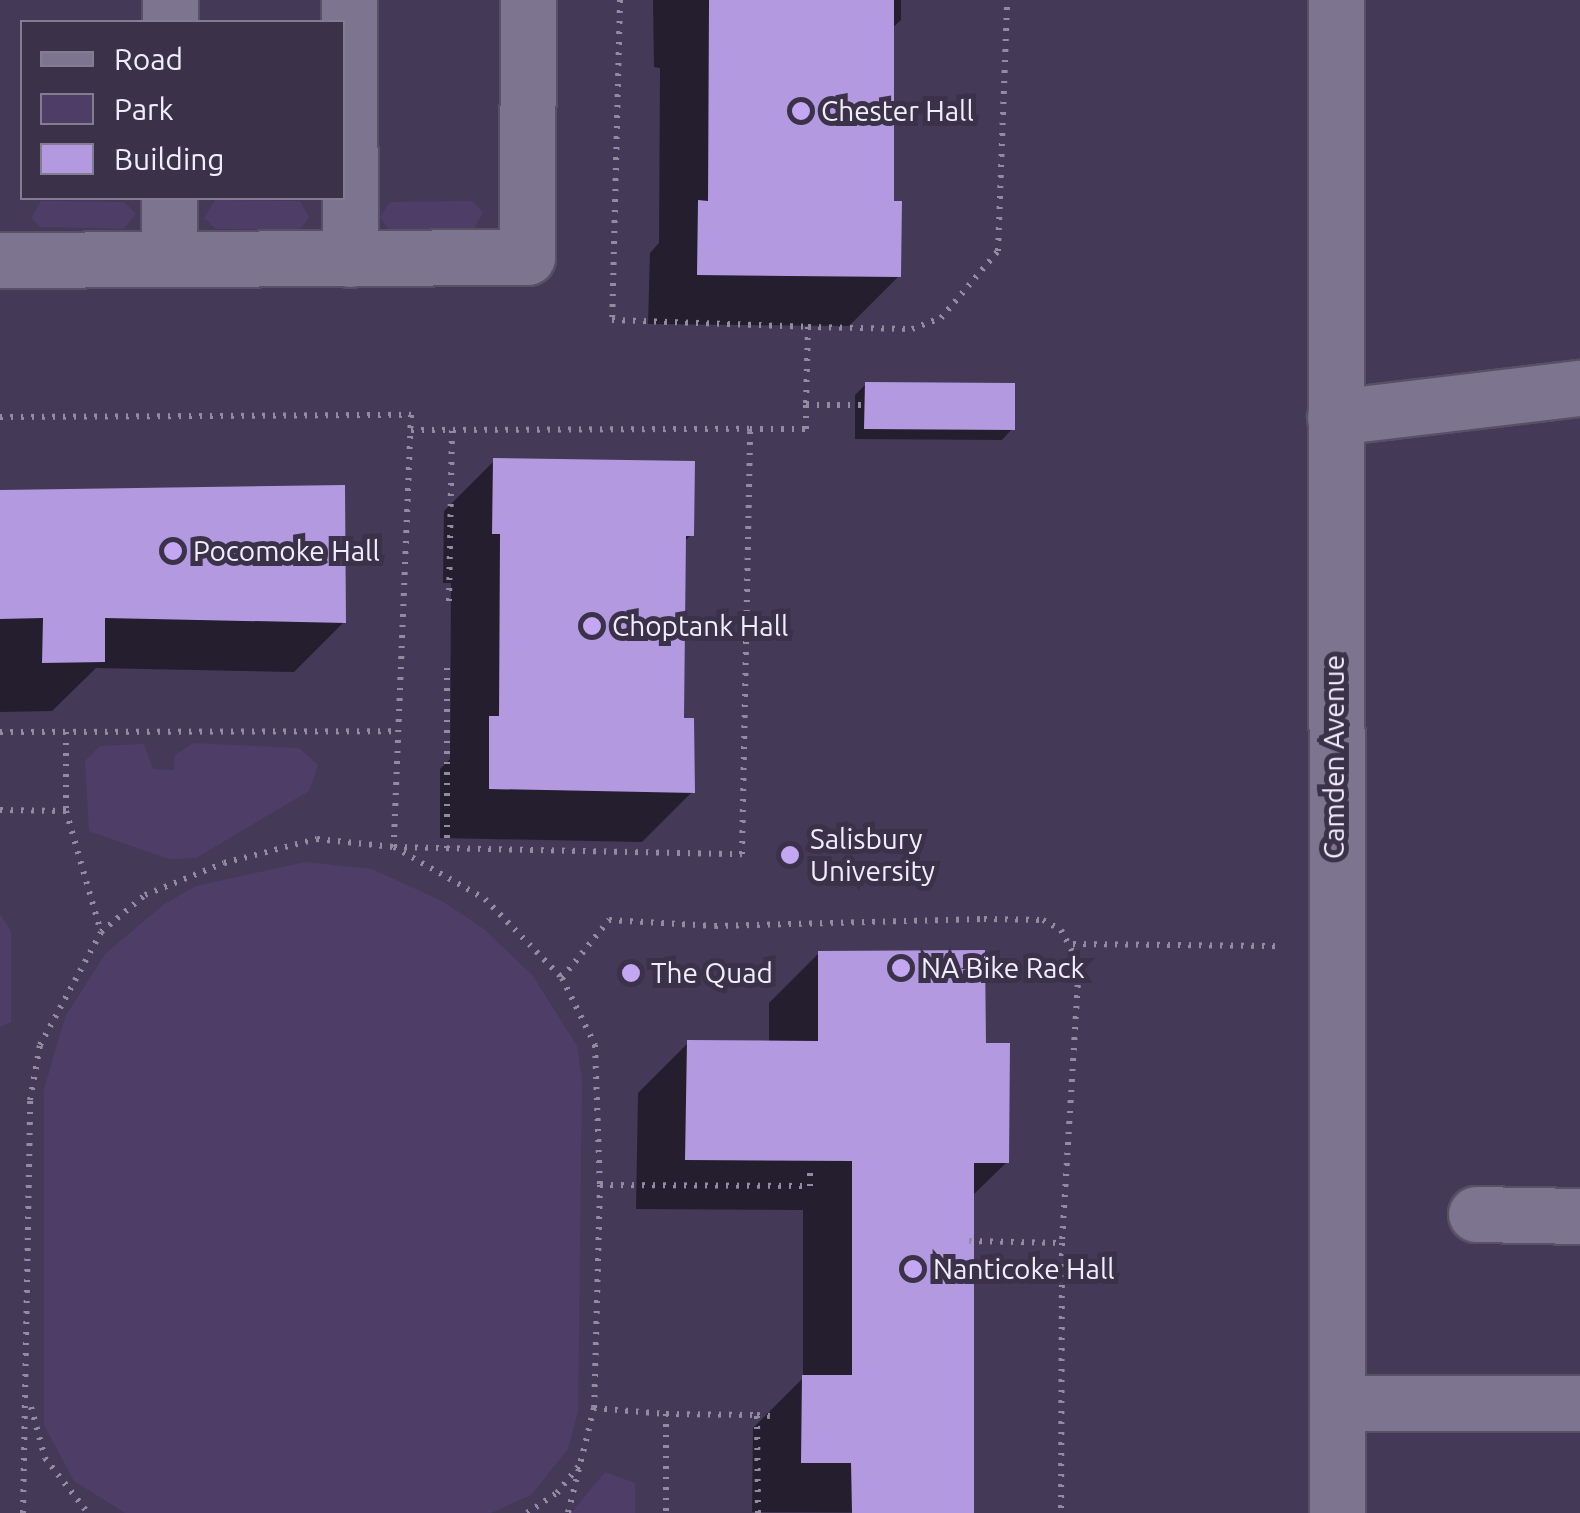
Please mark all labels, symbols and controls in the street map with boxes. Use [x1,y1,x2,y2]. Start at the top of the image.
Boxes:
legend [20,20,345,200]
text: Road [114,42,183,76]
text: Park [114,92,174,126]
place label: Chester Hall [821,94,974,128]
marker: Chester Hall [790,100,812,122]
text: Building [114,142,225,176]
place label: Pocomoke Hall [193,534,380,568]
marker: Pocomoke Hall [162,540,184,562]
place label: Choptank Hall [612,609,788,643]
marker: Choptank Hall [581,615,603,637]
street label: Camden Avenue [1317,655,1351,859]
place label: Salisbury University [810,822,935,888]
marker: Salisbury University [779,844,801,866]
place label: NA Bike Rack [921,951,1085,985]
place label: The Quad [651,956,773,990]
marker: NA Bike Rack [890,957,912,979]
marker: The Quad [620,962,642,984]
place label: Nanticoke Hall [933,1252,1115,1286]
marker: Nanticoke Hall [902,1258,924,1280]

